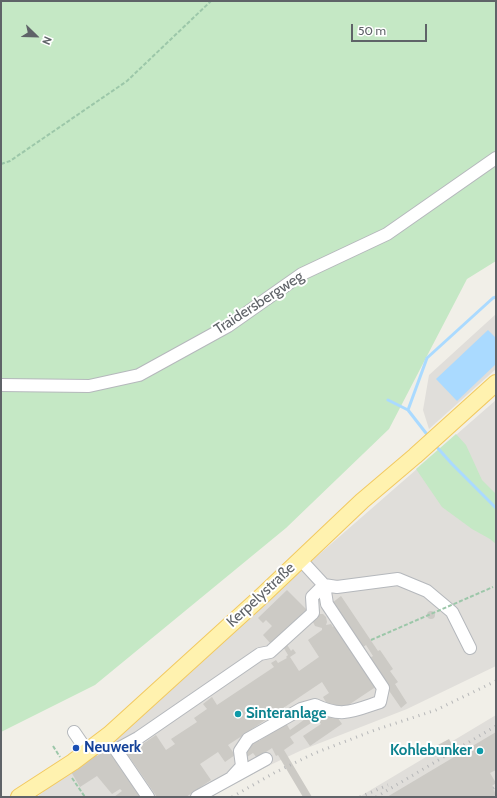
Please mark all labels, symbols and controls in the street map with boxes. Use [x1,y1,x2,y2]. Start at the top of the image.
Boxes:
north arrow [16,16,56,56]
scale bar [353,16,429,42]
text: 50 m [358,23,386,38]
text: N [39,34,55,47]
street label: Traidersbergweg [211,267,307,339]
street label: Kerpelystraße [223,559,299,631]
place label: Sinteranlage [246,705,326,723]
marker: Sinteranlage [233,709,243,719]
place label: Neuwerk [84,739,141,757]
place label: Kohlebunker [390,742,472,760]
marker: Neuwerk [71,743,81,753]
marker: Kohlebunker [475,746,485,756]

